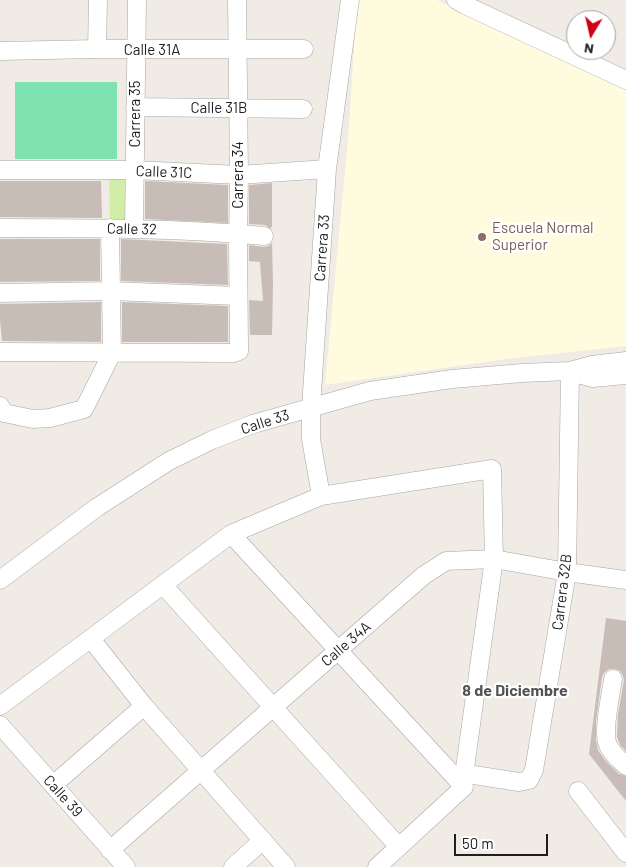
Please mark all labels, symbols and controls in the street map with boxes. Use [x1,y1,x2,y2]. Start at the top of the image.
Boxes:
north arrow [566,10,616,60]
text: N [583,40,595,58]
street label: Calle 31A [124,41,180,59]
street label: Carrera 35 [126,80,144,148]
street label: Calle 31B [191,99,247,117]
street label: Carrera 34 [229,141,247,209]
street label: Calle 31C [135,162,193,182]
street label: Carrera 33 [311,214,333,282]
place label: Escuela Normal Superior [492,219,594,254]
street label: Calle 32 [107,220,157,238]
marker: Escuela Normal Superior [476,231,488,243]
street label: Calle 33 [238,406,292,438]
street label: Carrera 32B [548,553,576,631]
street label: Calle 34A [318,618,374,670]
district label: 8 de Diciembre [462,681,568,701]
street label: Calle 39 [40,771,86,821]
scale bar [456,824,550,856]
text: 50 m [462,834,494,852]

